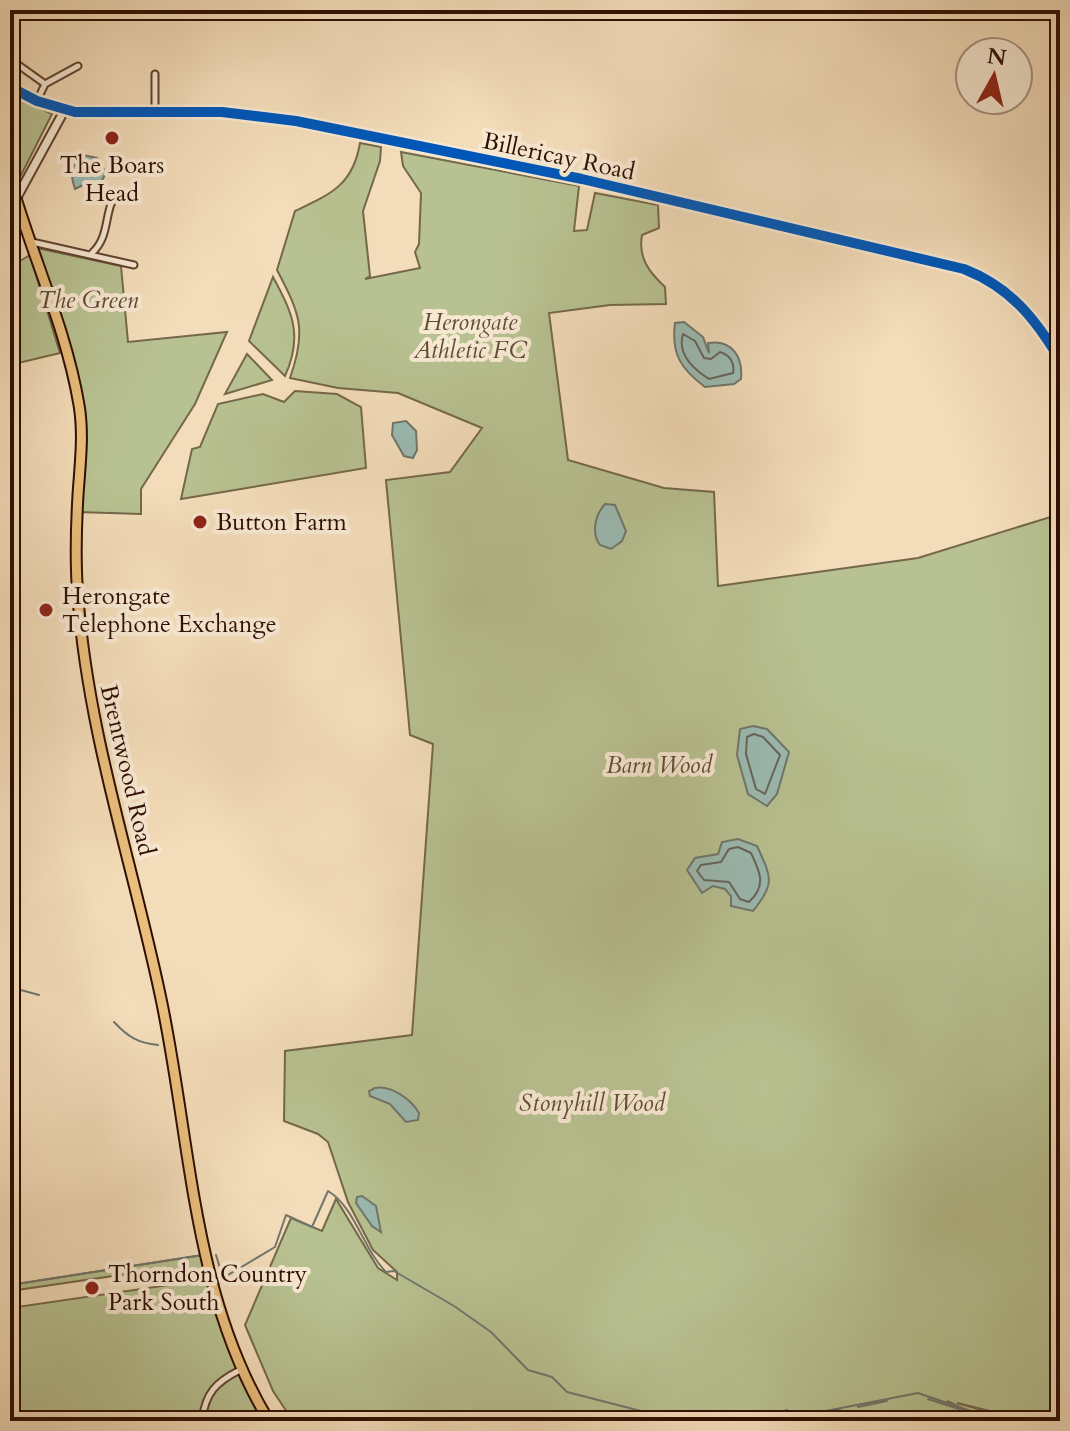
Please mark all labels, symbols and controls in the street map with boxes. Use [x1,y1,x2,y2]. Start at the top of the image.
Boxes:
north arrow [954,36,1034,116]
text: N [985,41,1008,73]
street label: Billericay Road [480,124,638,189]
marker: The Boars Head [103,129,121,147]
place label: The Boars Head [60,149,164,210]
park label: The Green [38,284,139,317]
park label: Herongate Athletic FC [412,306,528,367]
place label: Button Farm [216,506,348,539]
marker: Button Farm [191,513,209,531]
place label: Herongate Telephone Exchange [62,580,277,641]
marker: Herongate Telephone Exchange [37,601,55,619]
street label: Brentwood Road [92,681,163,859]
park label: Barn Wood [606,749,714,782]
park label: Stonyhill Wood [519,1087,667,1120]
place label: Thorndon Country Park South [108,1258,307,1319]
marker: Thorndon Country Park South [83,1279,101,1297]

